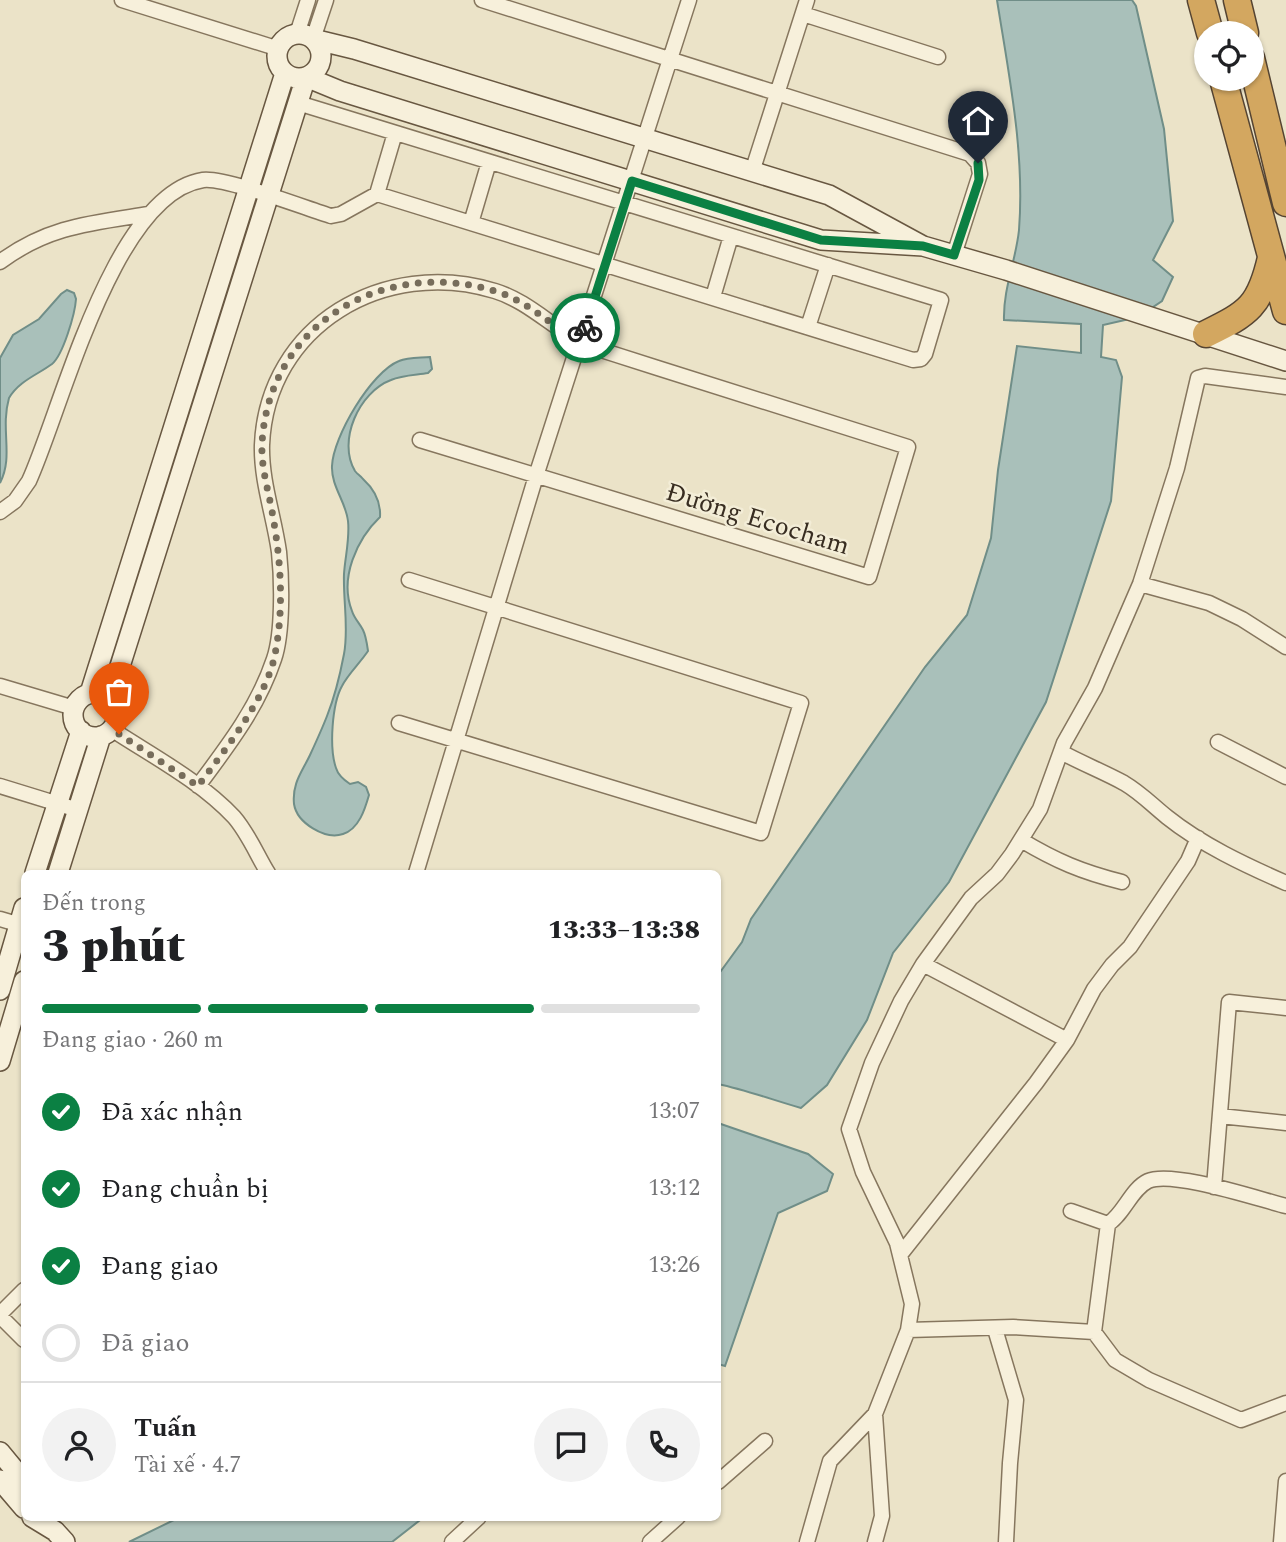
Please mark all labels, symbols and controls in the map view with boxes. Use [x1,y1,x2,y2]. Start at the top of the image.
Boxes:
map controls [1194,21,1264,91]
button: locate [1194,21,1264,91]
pin [948,91,1008,163]
icon: home [959,102,997,140]
courier [550,293,620,363]
icon: bike [566,309,604,347]
street label: Đường Ecocham [661,472,855,566]
pin [89,662,149,734]
icon: bag [100,673,138,711]
text: Đến trong [42,886,146,921]
text: 13:33–13:38 [548,910,700,950]
text: 3 phút [42,912,185,982]
text: Đang giao · 260 m [42,1023,223,1058]
text: Đã xác nhận [101,1092,243,1132]
icon: check [42,1093,80,1131]
text: 13:07 [648,1094,700,1129]
text: Đang chuẩn bị [101,1169,269,1209]
icon: check [42,1170,80,1208]
text: 13:12 [648,1171,700,1206]
text: Đang giao [101,1246,219,1286]
icon: check [42,1247,80,1285]
text: 13:26 [648,1248,700,1283]
text: Đã giao [101,1323,189,1363]
button: person [42,1408,116,1482]
text: Tuấn [134,1408,197,1448]
button: chat [534,1408,608,1482]
button: phone [626,1408,700,1482]
text: Tài xế · 4.7 [134,1448,241,1483]

